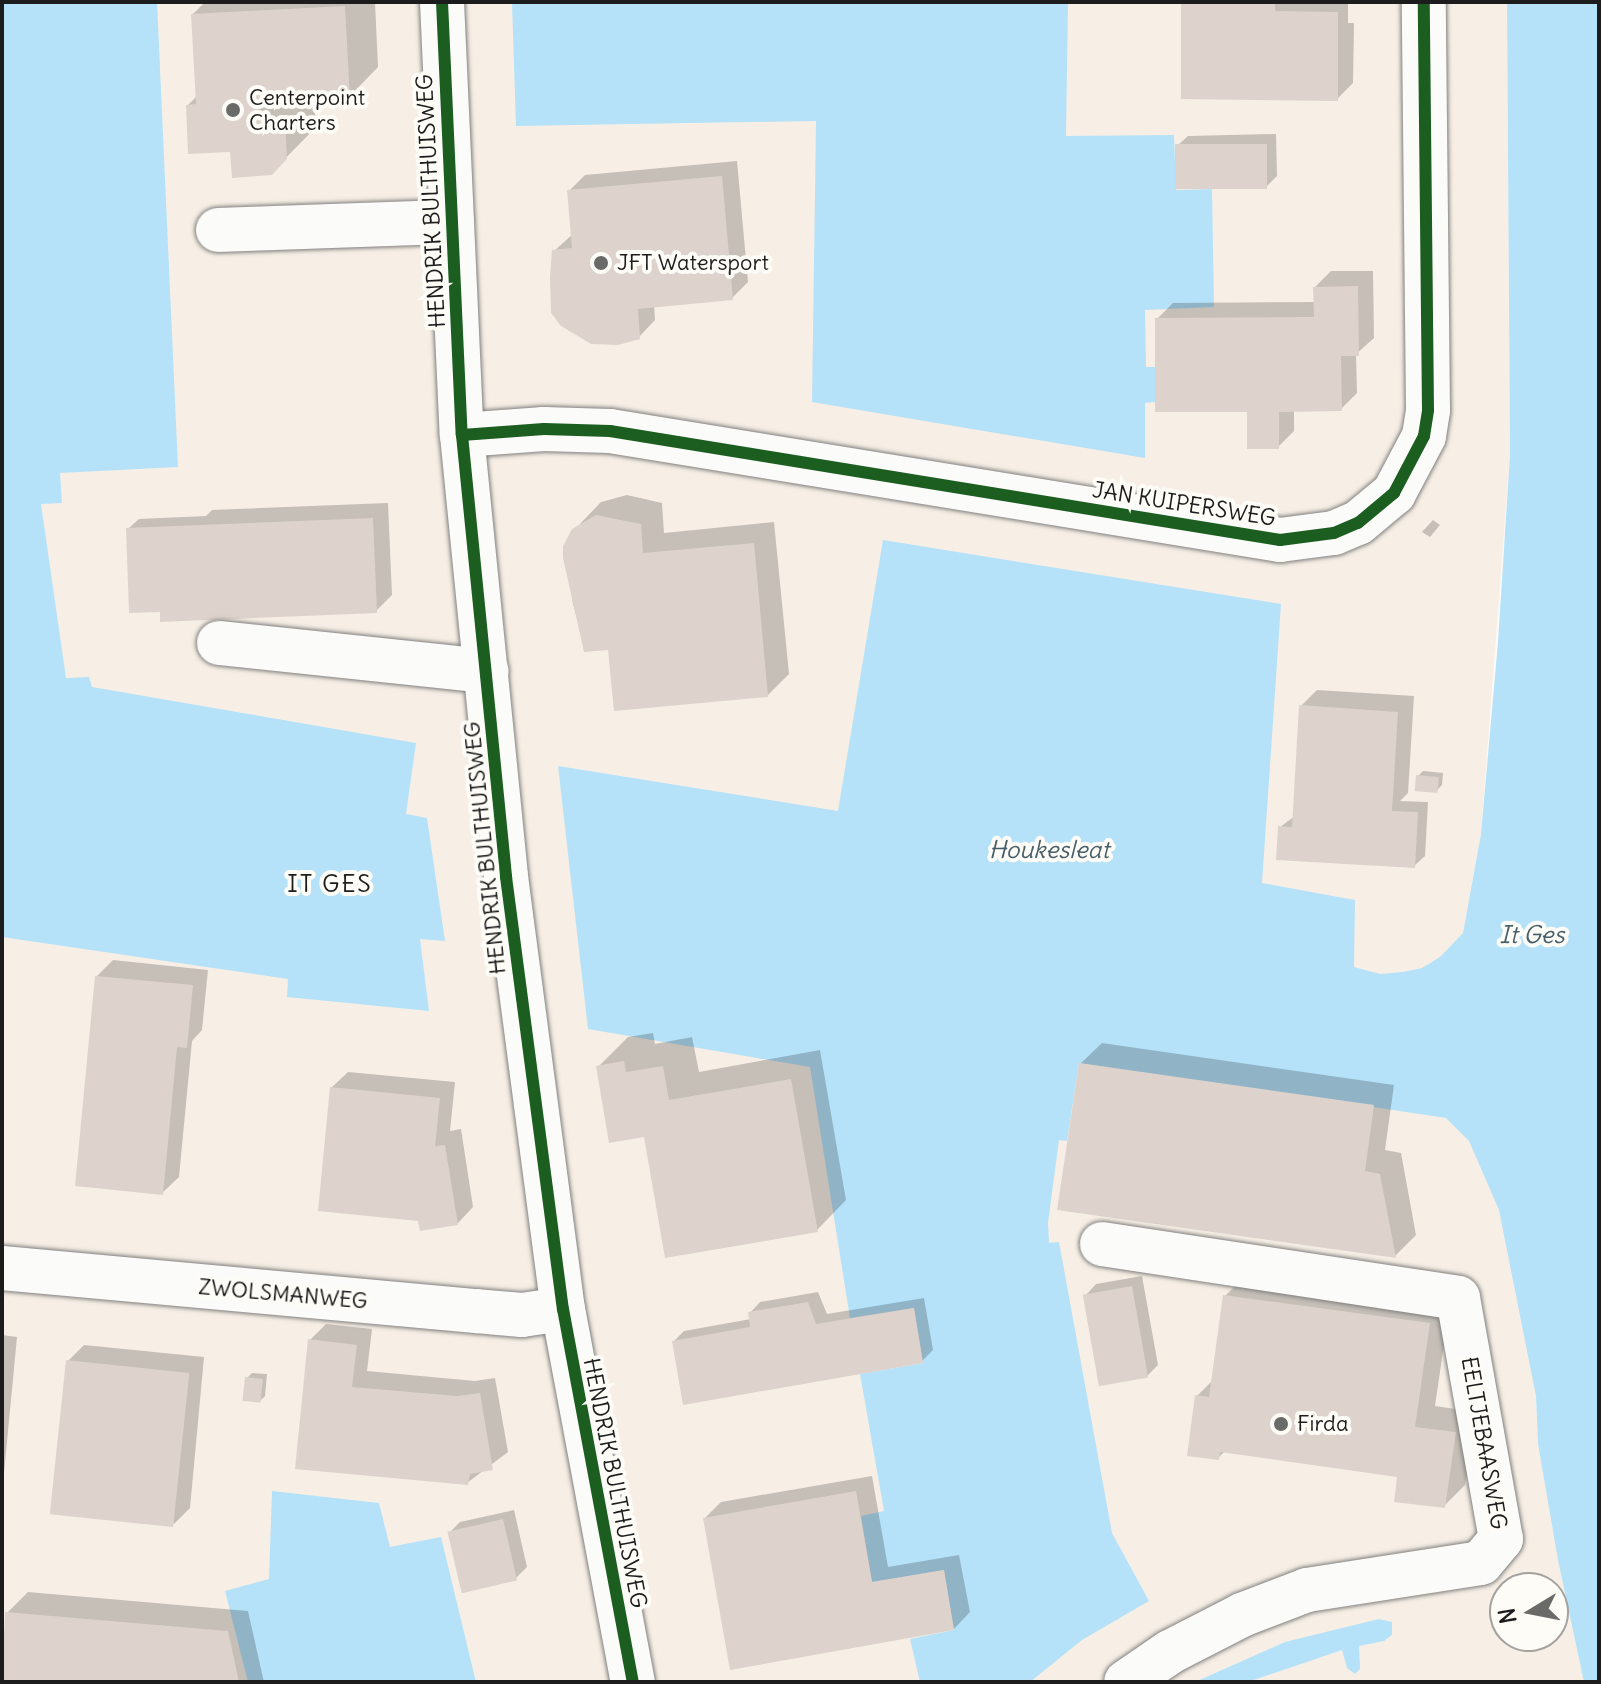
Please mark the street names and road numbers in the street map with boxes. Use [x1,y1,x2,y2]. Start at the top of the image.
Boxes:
street label: HENDRIK BULTHUISWEG [411,74,451,328]
street label: JAN KUIPERSWEG [1091,477,1277,531]
street label: HENDRIK BULTHUISWEG [459,720,511,976]
street label: ZWOLSMANWEG [197,1273,369,1315]
street label: EELTJEBAASWEG [1456,1355,1512,1531]
street label: HENDRIK BULTHUISWEG [578,1356,652,1610]

